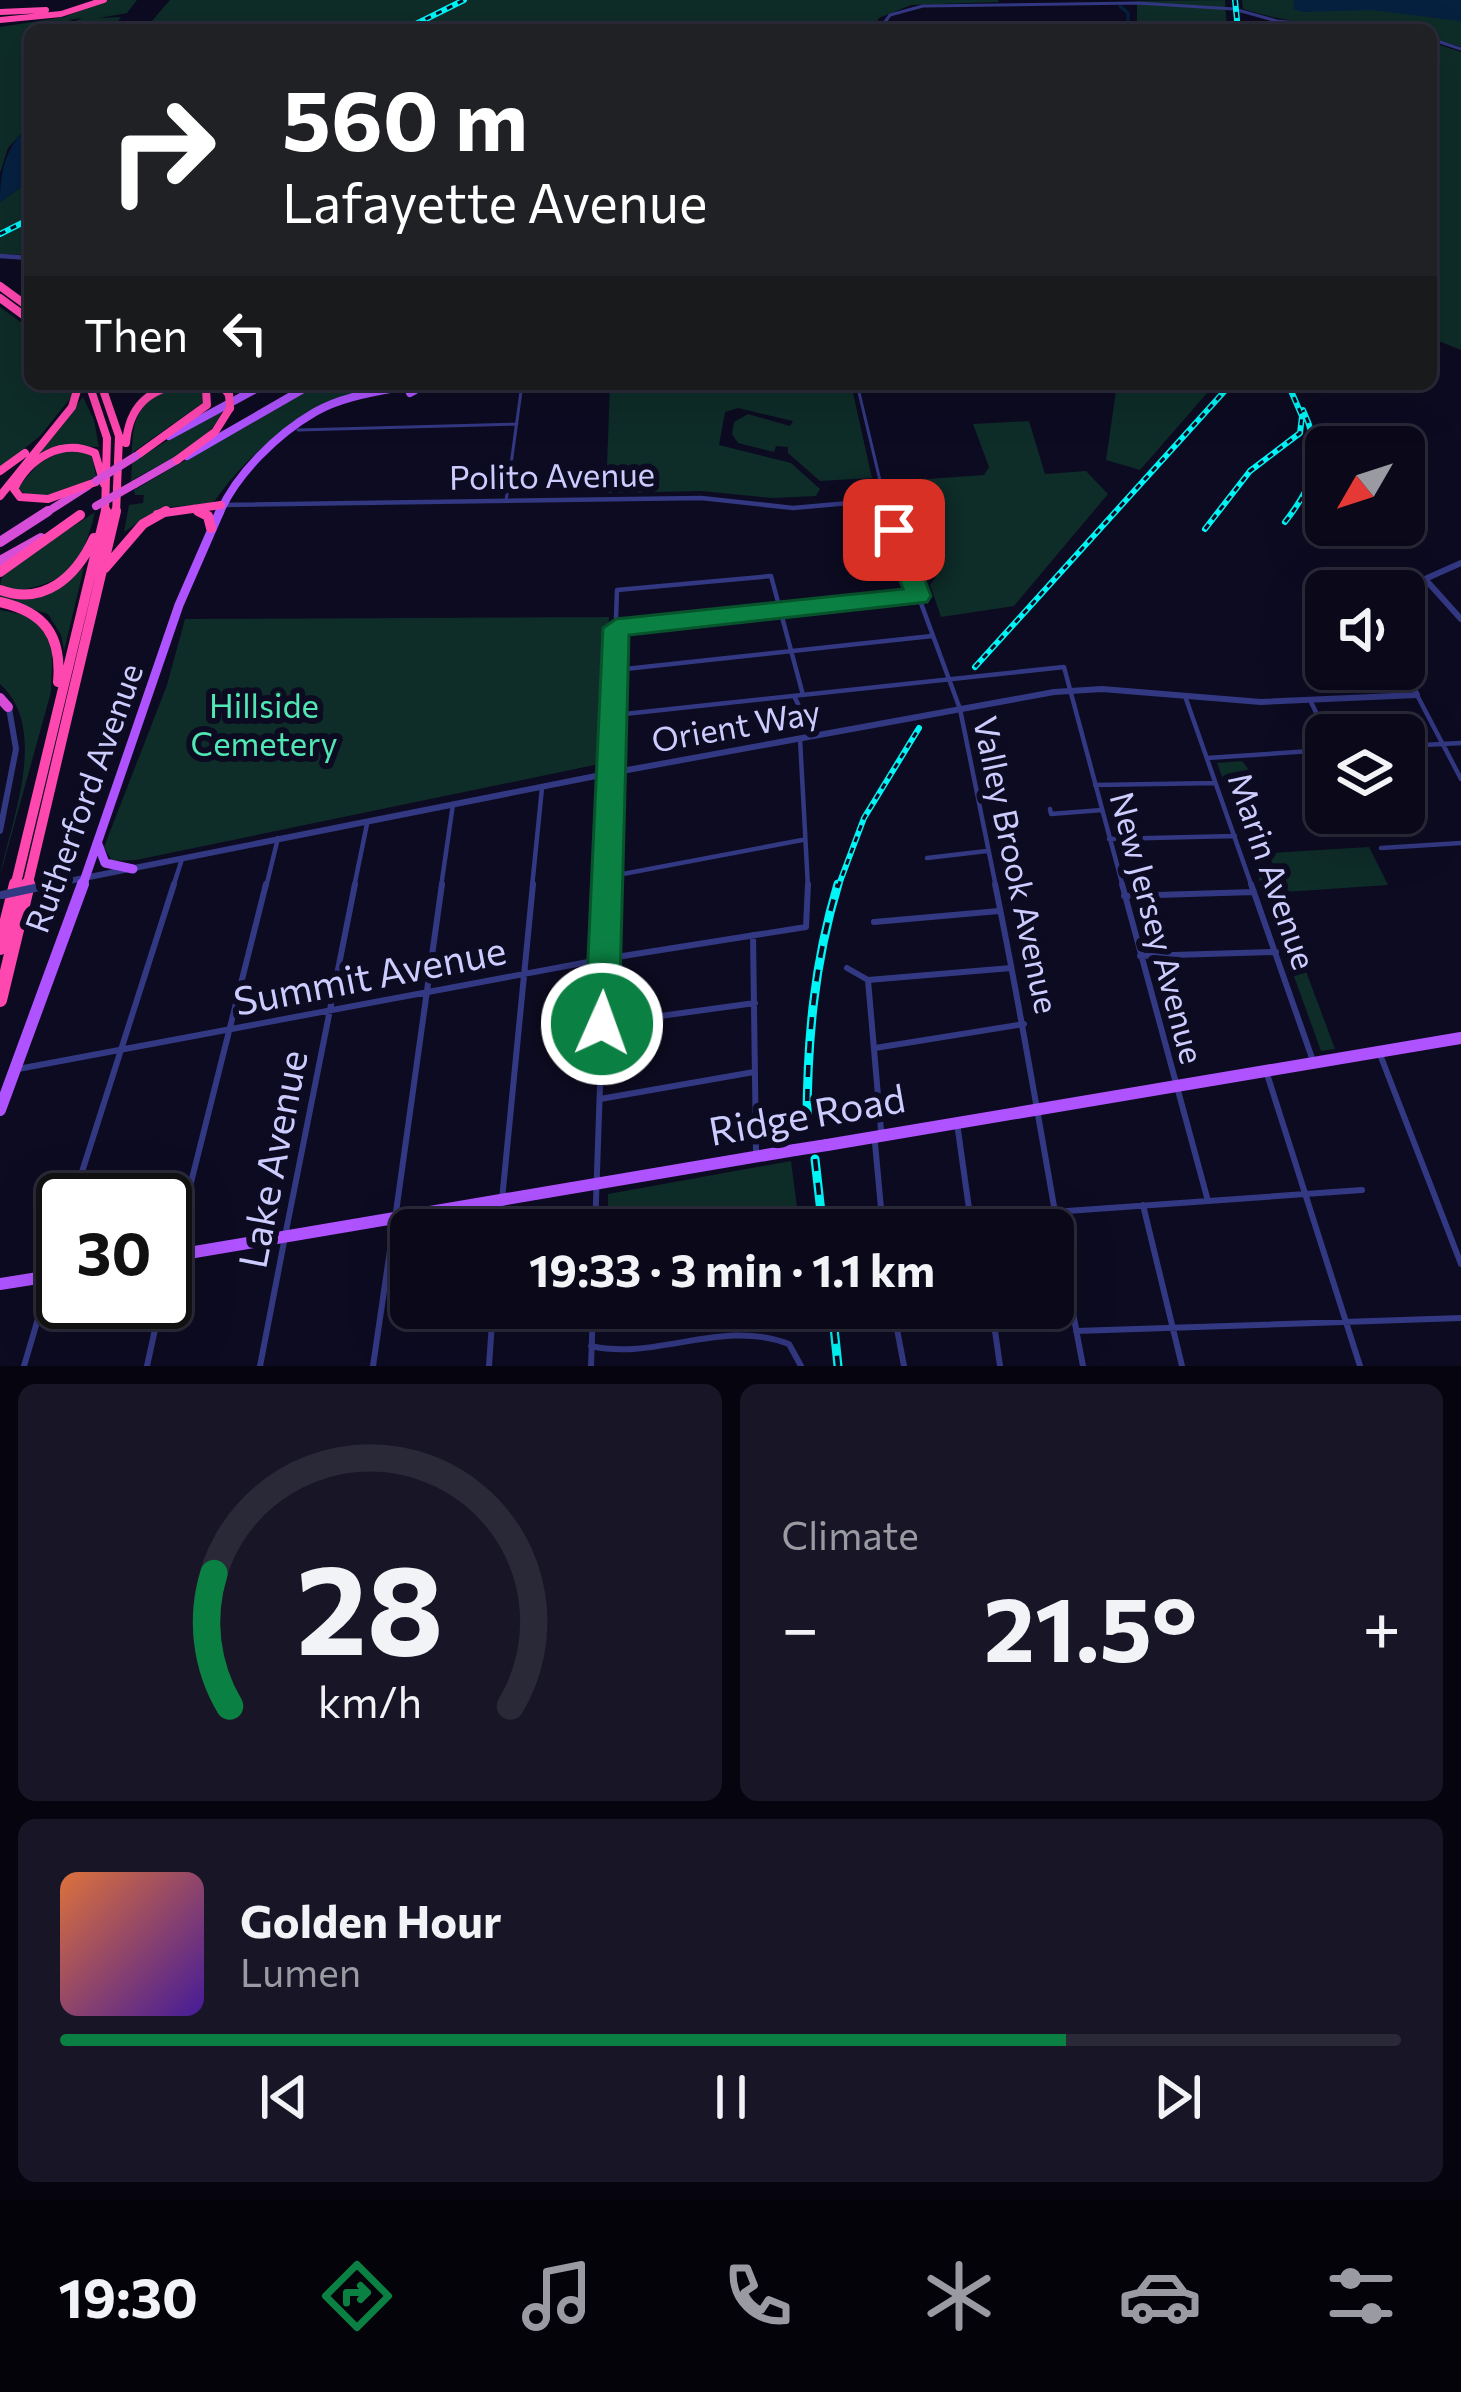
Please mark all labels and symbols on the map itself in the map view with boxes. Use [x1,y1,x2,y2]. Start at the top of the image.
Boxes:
north arrow [1305,426,1425,546]
street label: Polito Avenue [449,452,655,497]
pin [843,479,945,581]
street label: Rutherford Avenue [15,657,150,938]
park label: Hillside Cemetery [191,684,337,763]
street label: Orient Way [648,690,823,760]
street label: Valley Brook Avenue [966,712,1069,1017]
street label: Marin Avenue [1221,767,1326,974]
street label: New Jersey Avenue [1102,787,1214,1068]
street label: Summit Avenue [229,924,510,1024]
position arrow [539,961,665,1087]
street label: Lake Avenue [226,1046,316,1272]
street label: Ridge Road [705,1072,909,1154]
speed limit sign: 30 [36,1173,192,1329]

